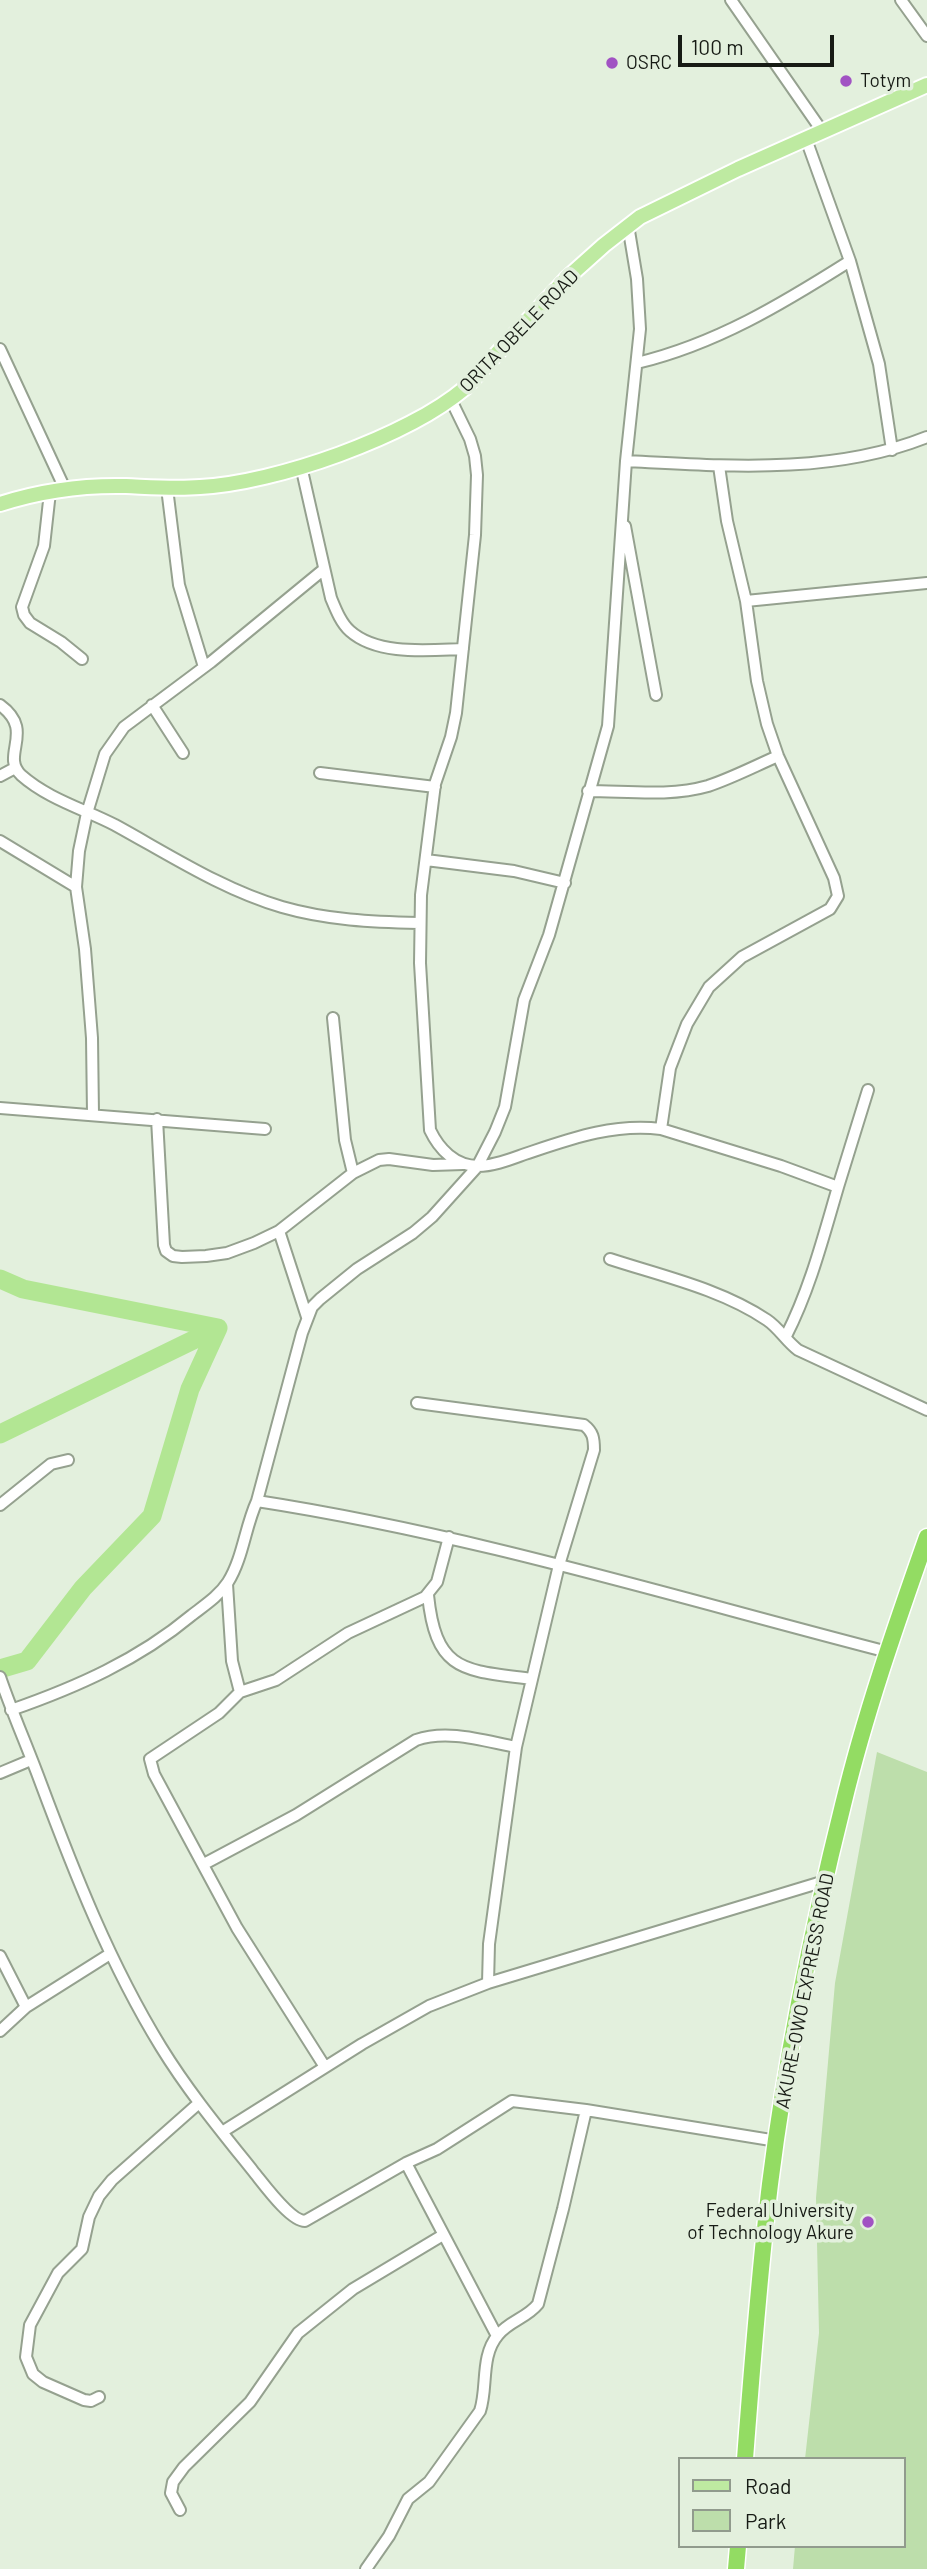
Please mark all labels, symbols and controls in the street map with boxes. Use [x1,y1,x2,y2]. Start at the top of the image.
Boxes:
scale bar [682,21,838,65]
text: 100 m [691,34,744,59]
place label: OSRC [626,52,672,74]
marker: OSRC [604,55,620,71]
place label: Totym [860,70,911,92]
marker: Totym [838,73,854,89]
street label: ORITA OBELE ROAD [455,265,583,397]
street label: AKURE-OWO EXPRESS ROAD [771,1871,839,2111]
place label: Federal University of Technology Akure [687,2200,854,2244]
marker: Federal University of Technology Akure [860,2214,876,2230]
legend [678,2457,906,2548]
text: Road [745,2473,791,2498]
text: Park [745,2508,786,2533]

